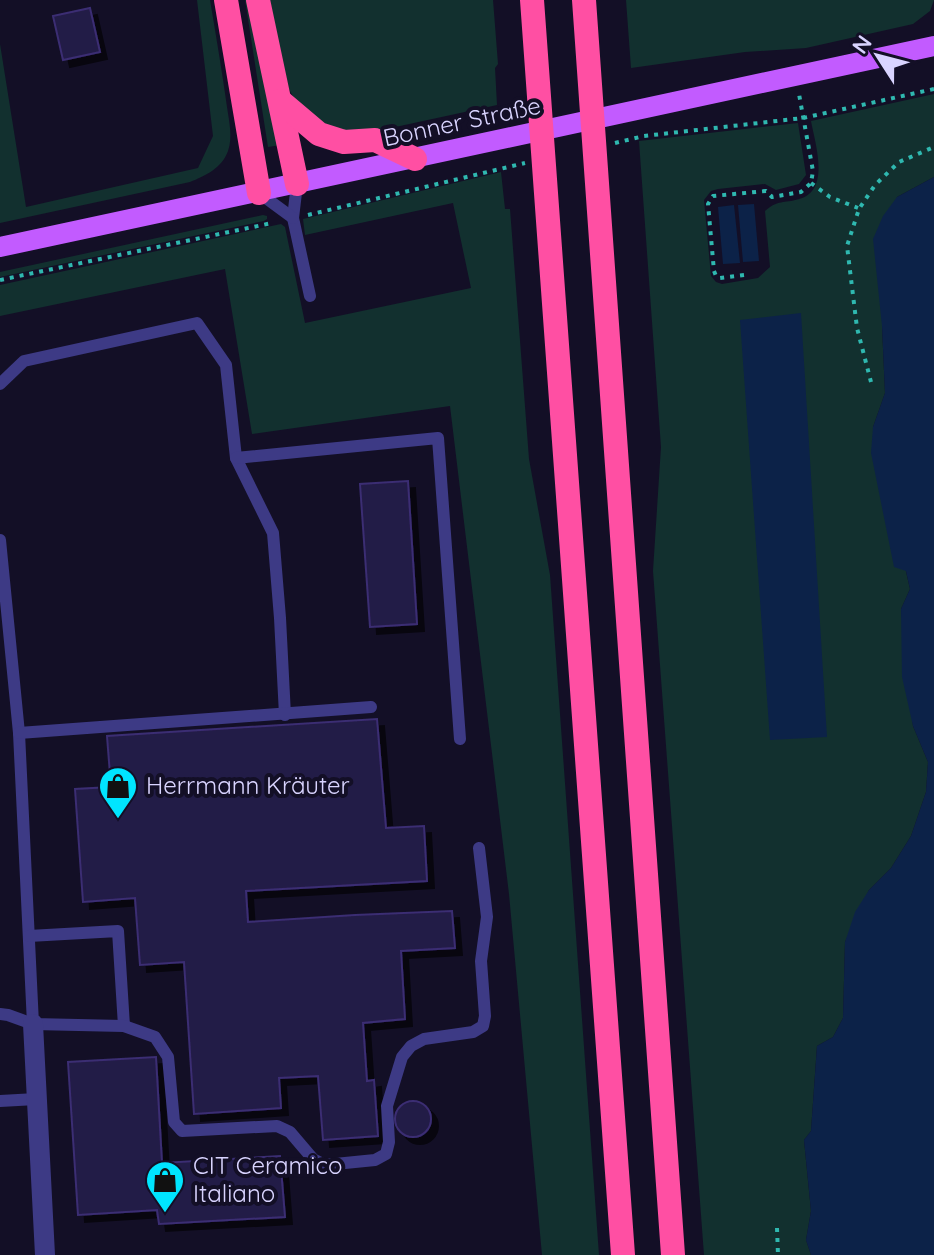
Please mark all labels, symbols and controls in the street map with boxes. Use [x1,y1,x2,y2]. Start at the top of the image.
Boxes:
north arrow [838,16,918,96]
text: N [846,29,878,59]
street label: Bonner Straße [380,90,543,152]
shop icon: Herrmann Kräuter [97,765,139,820]
place label: Herrmann Kräuter [146,770,350,800]
place label: CIT Ceramico Italiano [193,1150,342,1208]
shop icon: CIT Ceramico Italiano [144,1159,186,1214]

